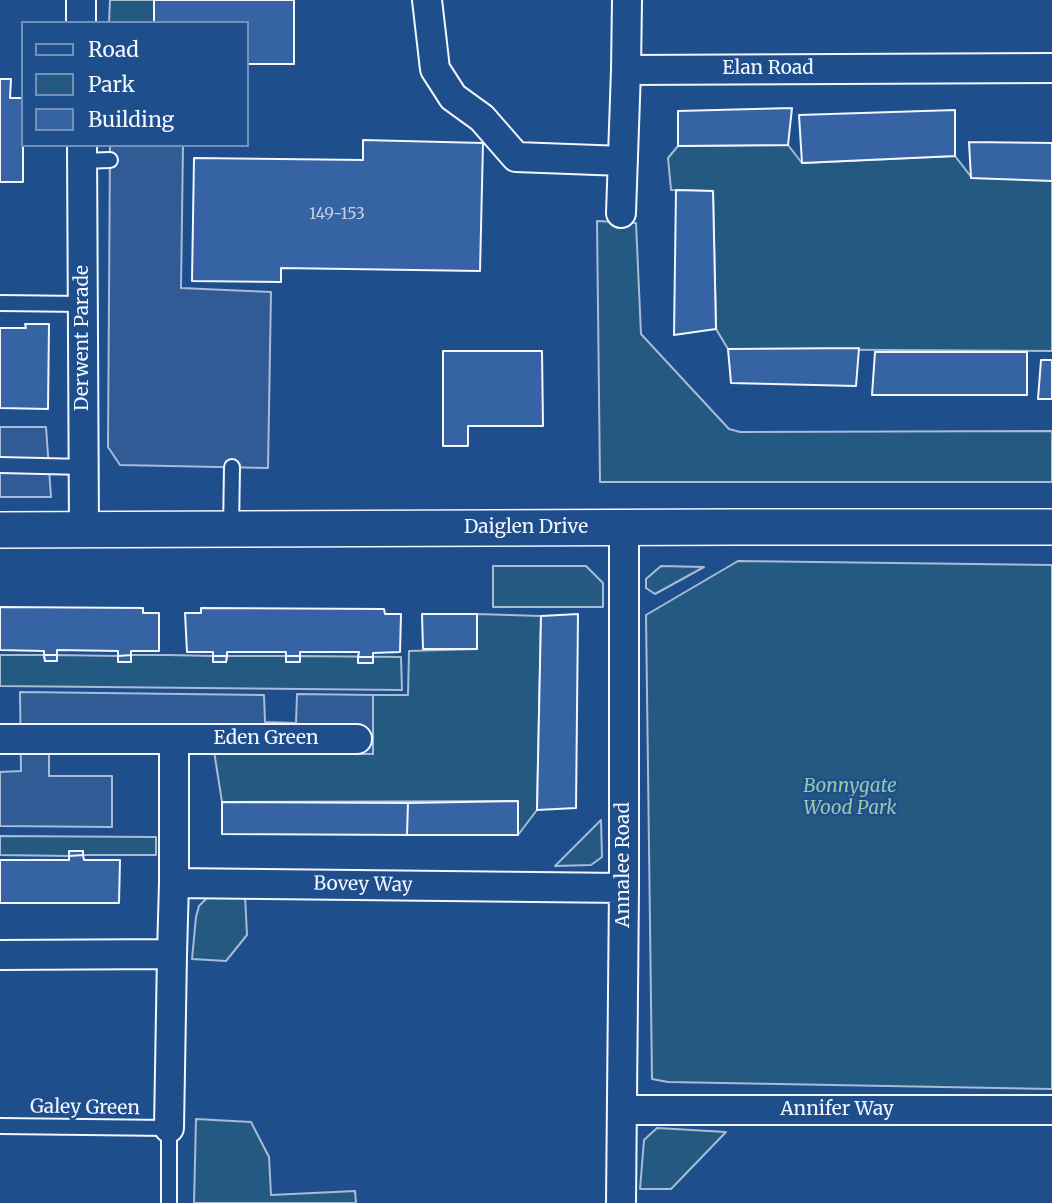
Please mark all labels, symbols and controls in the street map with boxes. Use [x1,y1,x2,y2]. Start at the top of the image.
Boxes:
legend [21,21,248,147]
text: Road [88,36,139,63]
street label: Elan Road [722,58,814,80]
text: Park [88,71,135,98]
text: Building [88,106,174,133]
house number: 149-153 [309,204,365,224]
street label: Derwent Parade [72,265,94,411]
street label: Daiglen Drive [464,517,588,539]
street label: Eden Green [213,728,319,750]
park label: Bonnygate Wood Park [803,776,897,820]
street label: Annalee Road [613,802,635,928]
street label: Bovey Way [313,873,413,897]
street label: Galey Green [30,1096,140,1120]
street label: Annifer Way [780,1099,894,1121]

